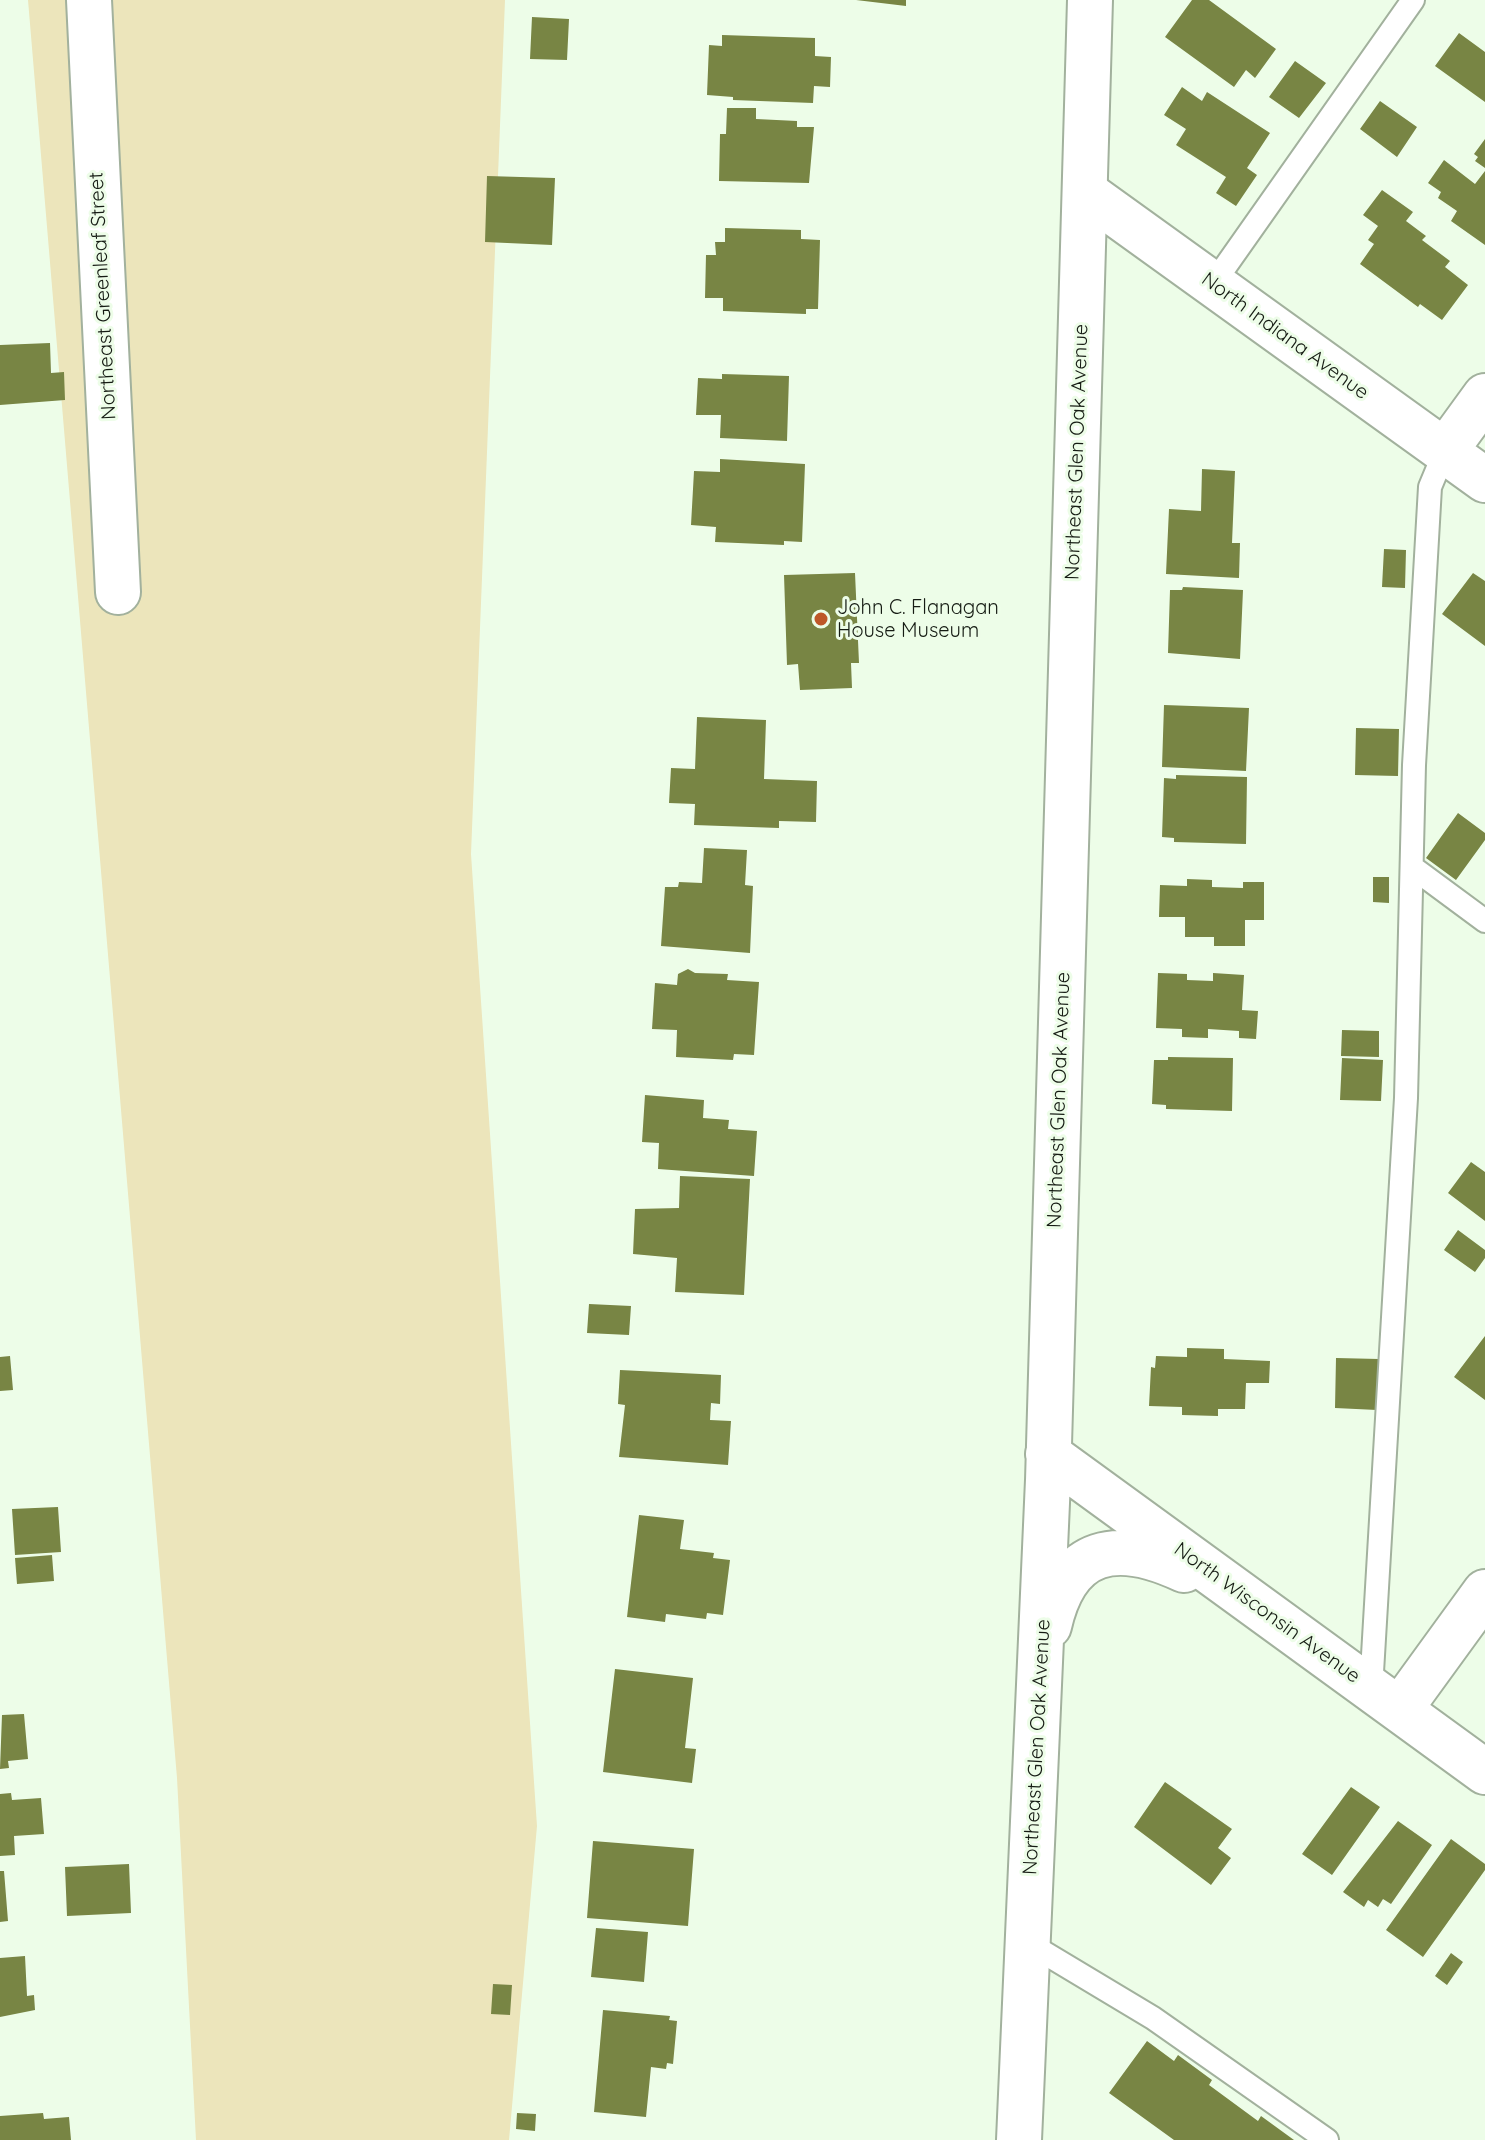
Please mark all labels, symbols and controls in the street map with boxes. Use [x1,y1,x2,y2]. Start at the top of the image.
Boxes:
street label: Northeast Greenleaf Street [85,171,121,421]
street label: North Indiana Avenue [1197,267,1373,405]
street label: Northeast Glen Oak Avenue [1061,324,1093,580]
place label: John C. Flanagan House Museum [837,596,999,643]
marker: John C. Flanagan House Museum [812,610,830,628]
street label: Northeast Glen Oak Avenue [1043,972,1075,1228]
street label: North Wisconsin Avenue [1169,1537,1365,1689]
street label: Northeast Glen Oak Avenue [1018,1618,1056,1876]

